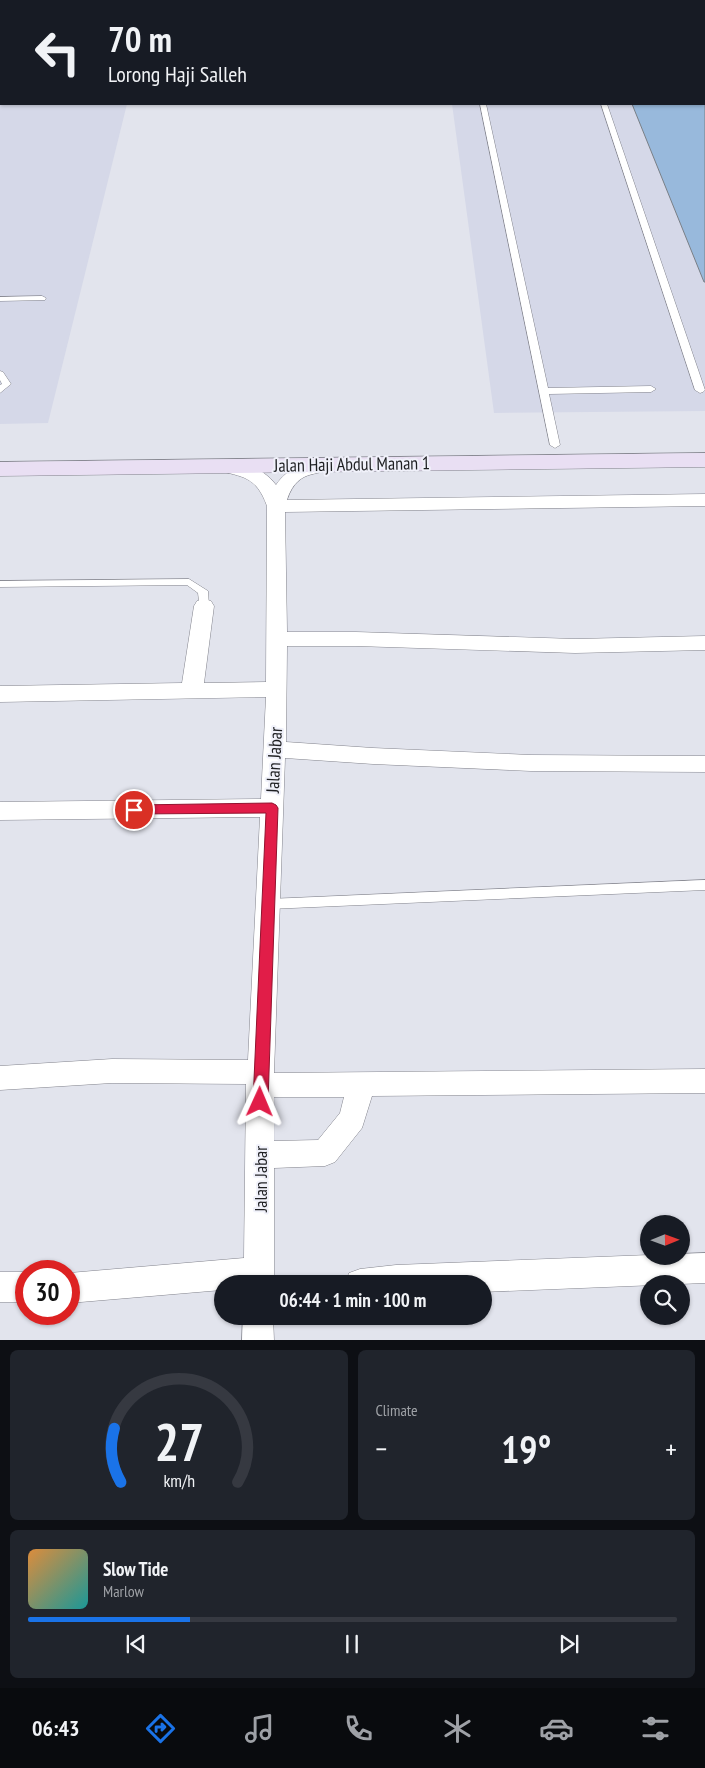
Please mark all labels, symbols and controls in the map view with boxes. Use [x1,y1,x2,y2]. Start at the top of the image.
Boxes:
text: 70 m [108,16,172,62]
icon: left [25,20,90,85]
text: Lorong Haji Salleh [108,60,247,88]
street label: Jalan Haji Abdul Manan 1 [273,451,430,477]
street label: Jalan Jabar [261,726,287,795]
pin [113,789,155,831]
icon: arrive [120,796,148,824]
position arrow [233,1075,285,1127]
street label: Jalan Jabar [249,1146,272,1213]
north arrow [640,1215,690,1265]
map controls [640,1215,690,1325]
speed limit sign: 30 [15,1260,80,1325]
button: search [640,1275,690,1325]
text: 06:44 · 1 min · 100 m [280,1288,426,1312]
text: Climate [376,1400,418,1420]
text: 27 [154,1408,204,1475]
text: 19° [501,1424,551,1473]
text: − [376,1430,387,1467]
text: + [665,1430,677,1467]
text: km/h [163,1469,195,1492]
text: Slow Tide [103,1557,168,1581]
text: Marlow [103,1581,144,1601]
icon: previous [122,1630,150,1658]
icon: pause [338,1630,366,1658]
icon: next [555,1630,583,1658]
icon: directions [143,1711,178,1746]
icon: music [242,1711,277,1746]
icon: phone [341,1711,376,1746]
icon: climate [440,1711,475,1746]
icon: car [539,1711,574,1746]
icon: filters [638,1711,673,1746]
text: 06:43 [32,1714,80,1742]

